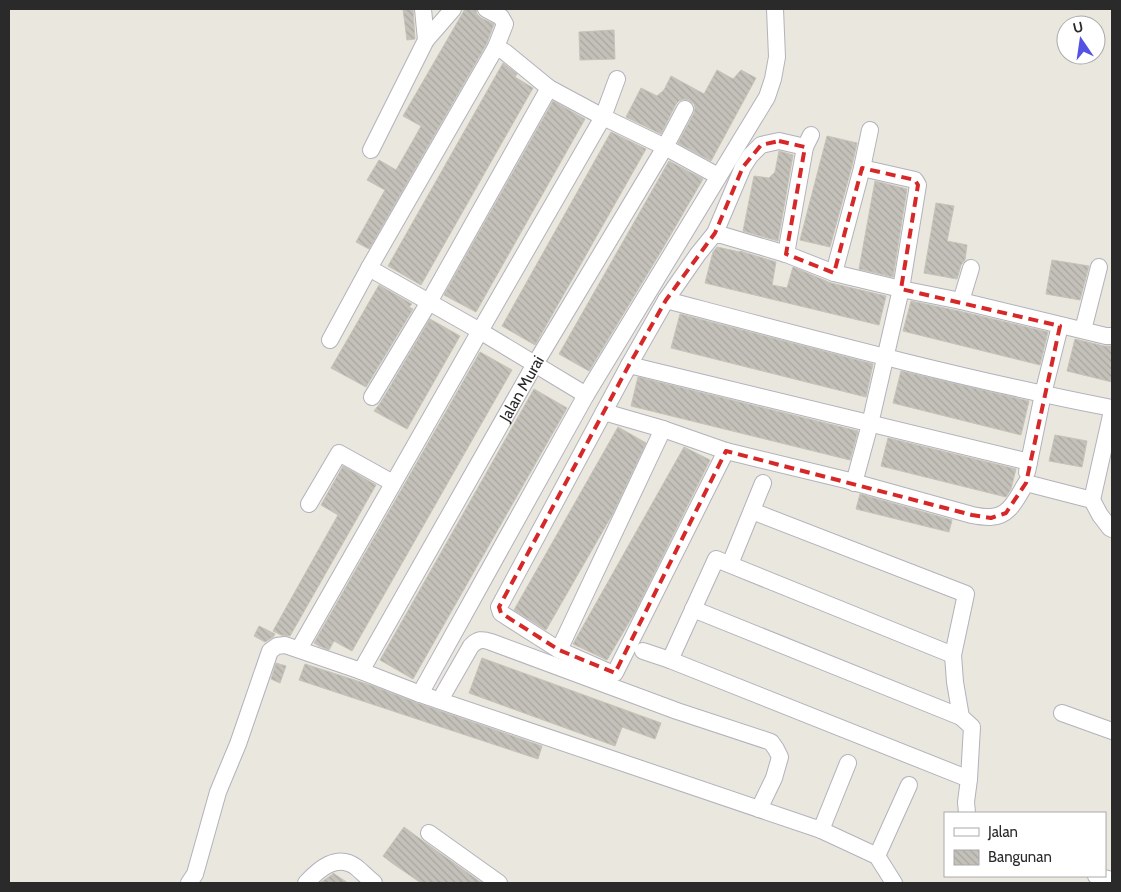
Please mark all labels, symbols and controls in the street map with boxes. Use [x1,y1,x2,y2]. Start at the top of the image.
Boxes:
north arrow [1056,15,1106,65]
text: U [1071,17,1085,37]
street label: Jalan Murai [495,352,548,426]
legend [944,812,1106,877]
text: Jalan [987,823,1018,841]
text: Bangunan [988,848,1052,866]

